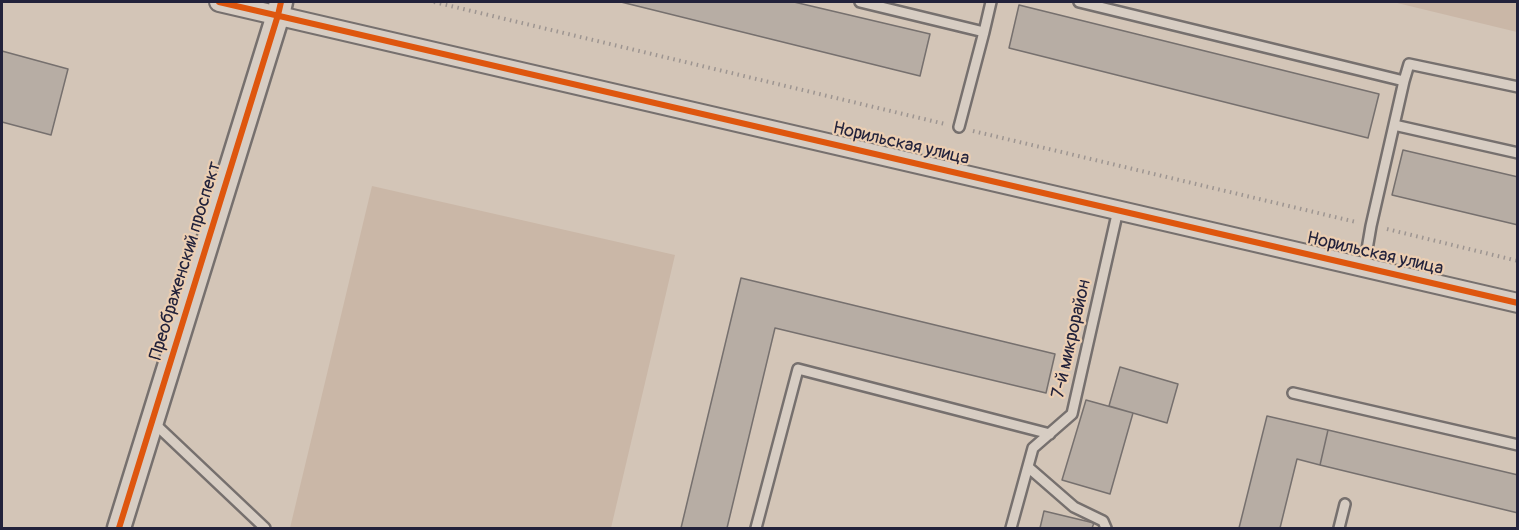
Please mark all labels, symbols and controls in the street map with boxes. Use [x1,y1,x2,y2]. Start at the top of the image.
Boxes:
street label: Норильская улица [831,118,971,170]
street label: Преображенский проспект [146,159,226,363]
street label: Норильская улица [1305,228,1445,280]
street label: 7-й микрорайон [1048,278,1096,400]

